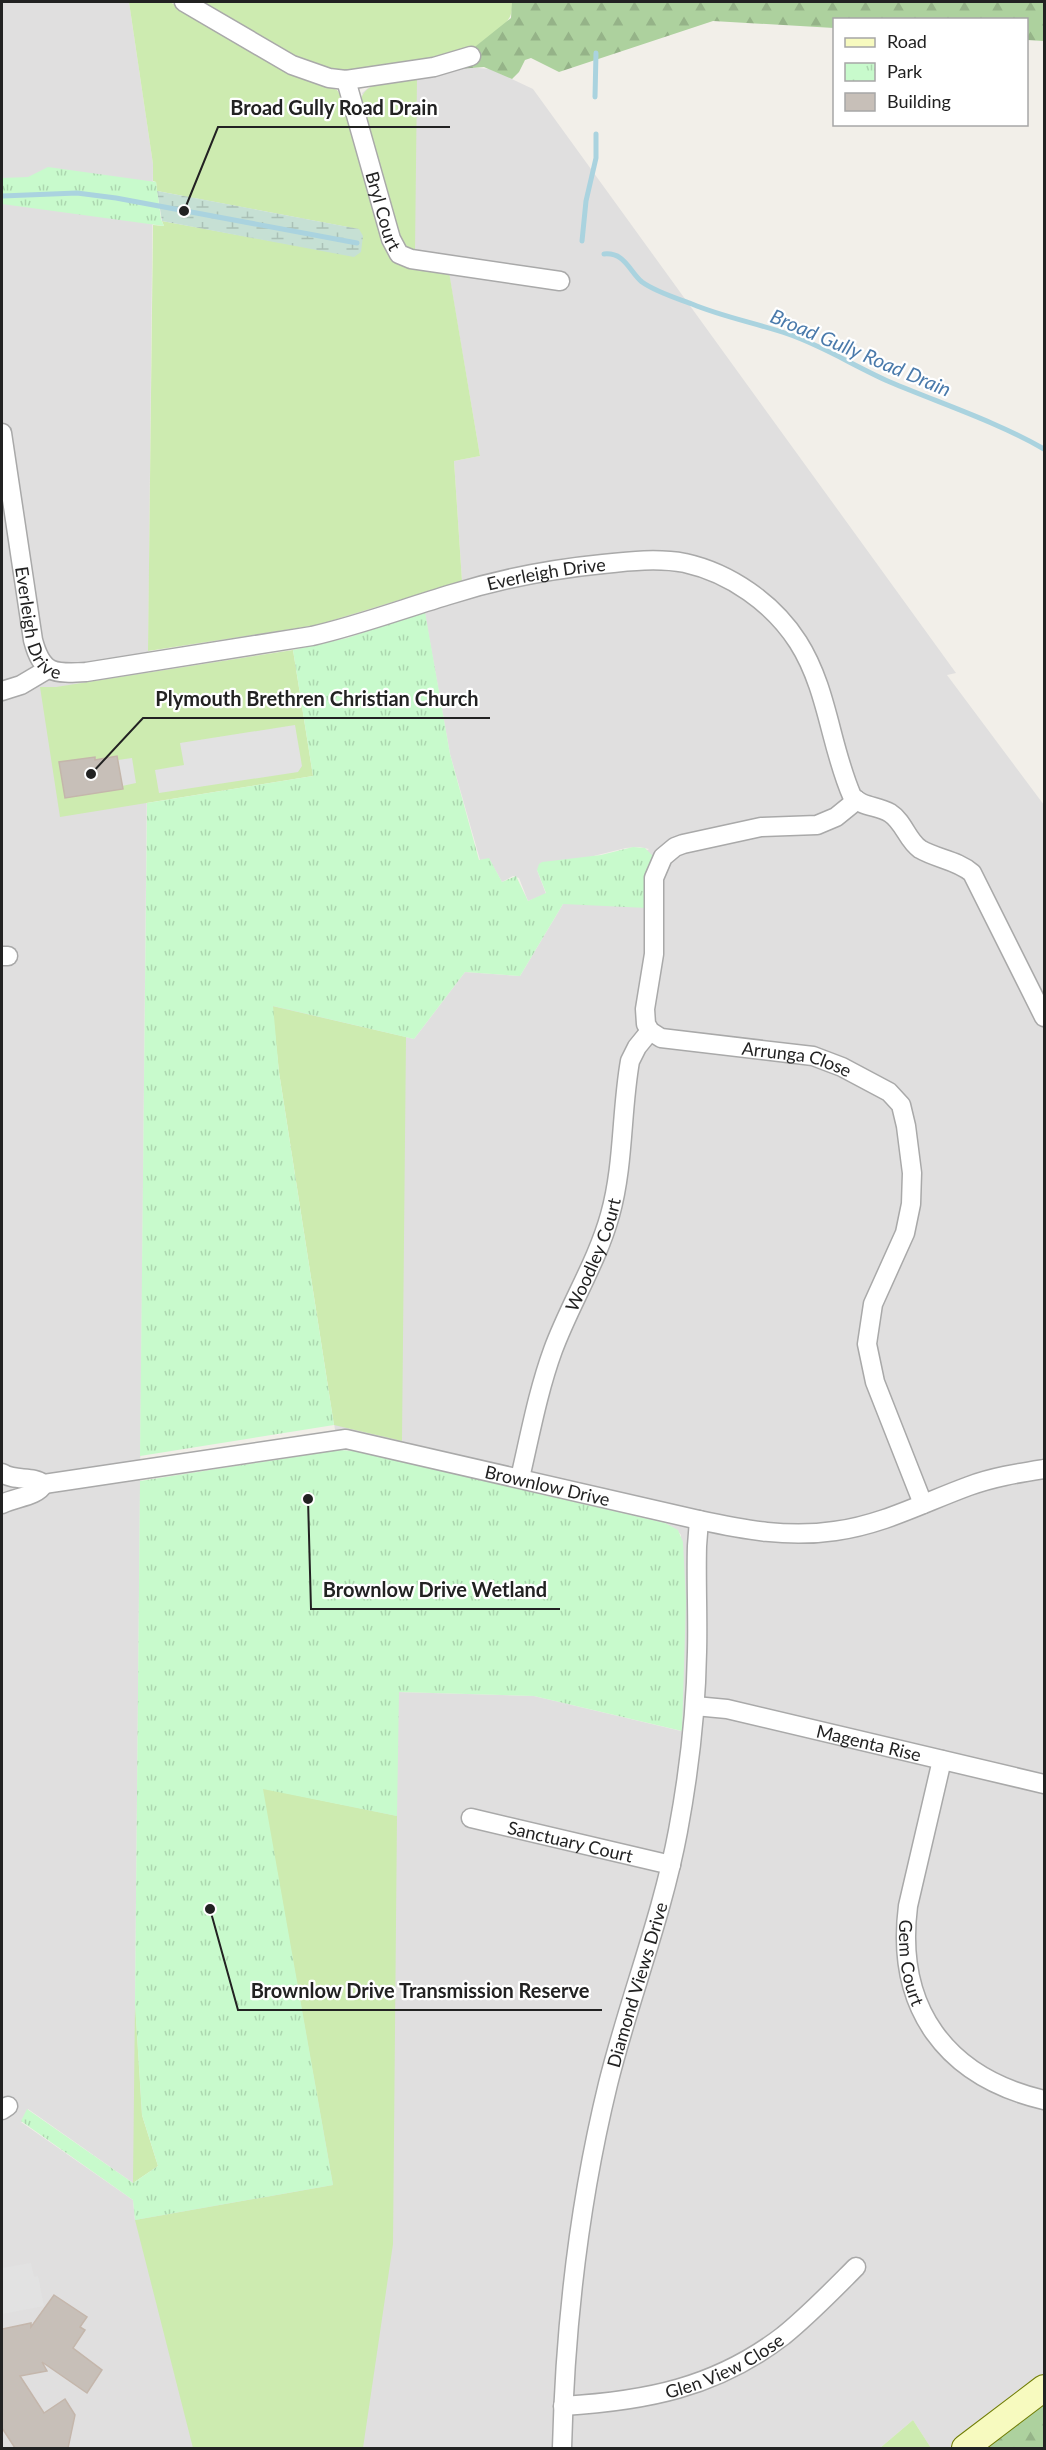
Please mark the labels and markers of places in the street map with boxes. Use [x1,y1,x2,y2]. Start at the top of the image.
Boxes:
callout: Broad Gully Road Drain [218,89,450,127]
callout: Plymouth Brethren Christian Church [143,680,490,718]
callout: Brownlow Drive Wetland [311,1571,560,1609]
callout: Brownlow Drive Transmission Reserve [238,1972,602,2010]

